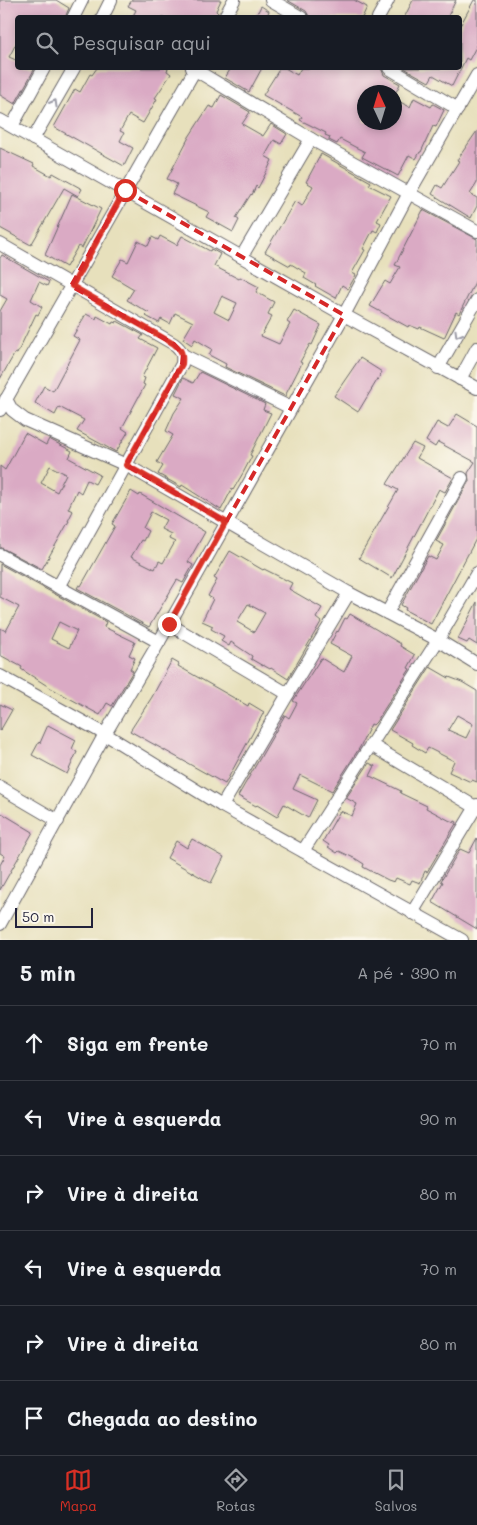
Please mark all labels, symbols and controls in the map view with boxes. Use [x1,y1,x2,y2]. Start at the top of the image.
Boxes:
search box [15,15,462,70]
icon: search [33,29,61,57]
text: Pesquisar aqui [73,30,211,55]
north arrow [357,85,402,130]
one-way arrow [47,99,57,108]
route start [114,179,137,202]
one-way arrow [454,328,464,337]
route end [158,613,181,636]
scale bar [15,905,92,928]
text: 50 m [22,907,54,926]
text: 5 min [20,959,76,986]
text: A pé · 390 m [357,962,457,983]
icon: ahead [20,1029,48,1057]
text: Siga em frente [67,1031,208,1056]
text: 70 m [420,1033,457,1054]
icon: left [20,1104,48,1132]
text: Vire à esquerda [67,1106,222,1131]
text: 90 m [420,1108,457,1129]
icon: right [20,1179,48,1207]
text: Vire à direita [67,1181,199,1206]
text: 80 m [420,1183,457,1204]
icon: left [20,1254,48,1282]
text: Vire à esquerda [67,1256,222,1281]
text: 70 m [420,1258,457,1279]
icon: right [20,1329,48,1357]
text: Vire à direita [67,1331,199,1356]
text: 80 m [420,1333,457,1354]
icon: arrive [20,1404,48,1432]
text: Chegada ao destino [67,1406,257,1431]
tab: Mapa [60,1466,97,1515]
tab: Rotas [216,1466,255,1515]
tab: Salvos [375,1466,417,1515]

